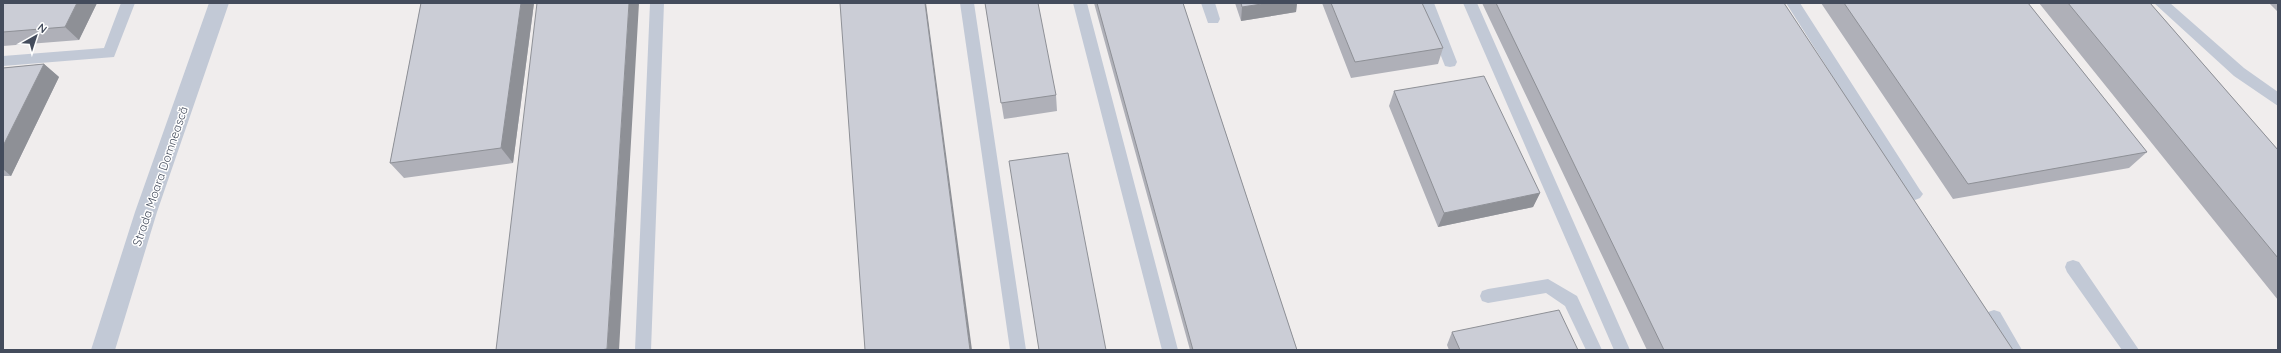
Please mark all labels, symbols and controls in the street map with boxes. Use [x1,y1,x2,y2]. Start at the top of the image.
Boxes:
north arrow [16,16,56,56]
text: N [35,20,50,36]
street label: Strada Moara Domnească [129,104,191,248]

